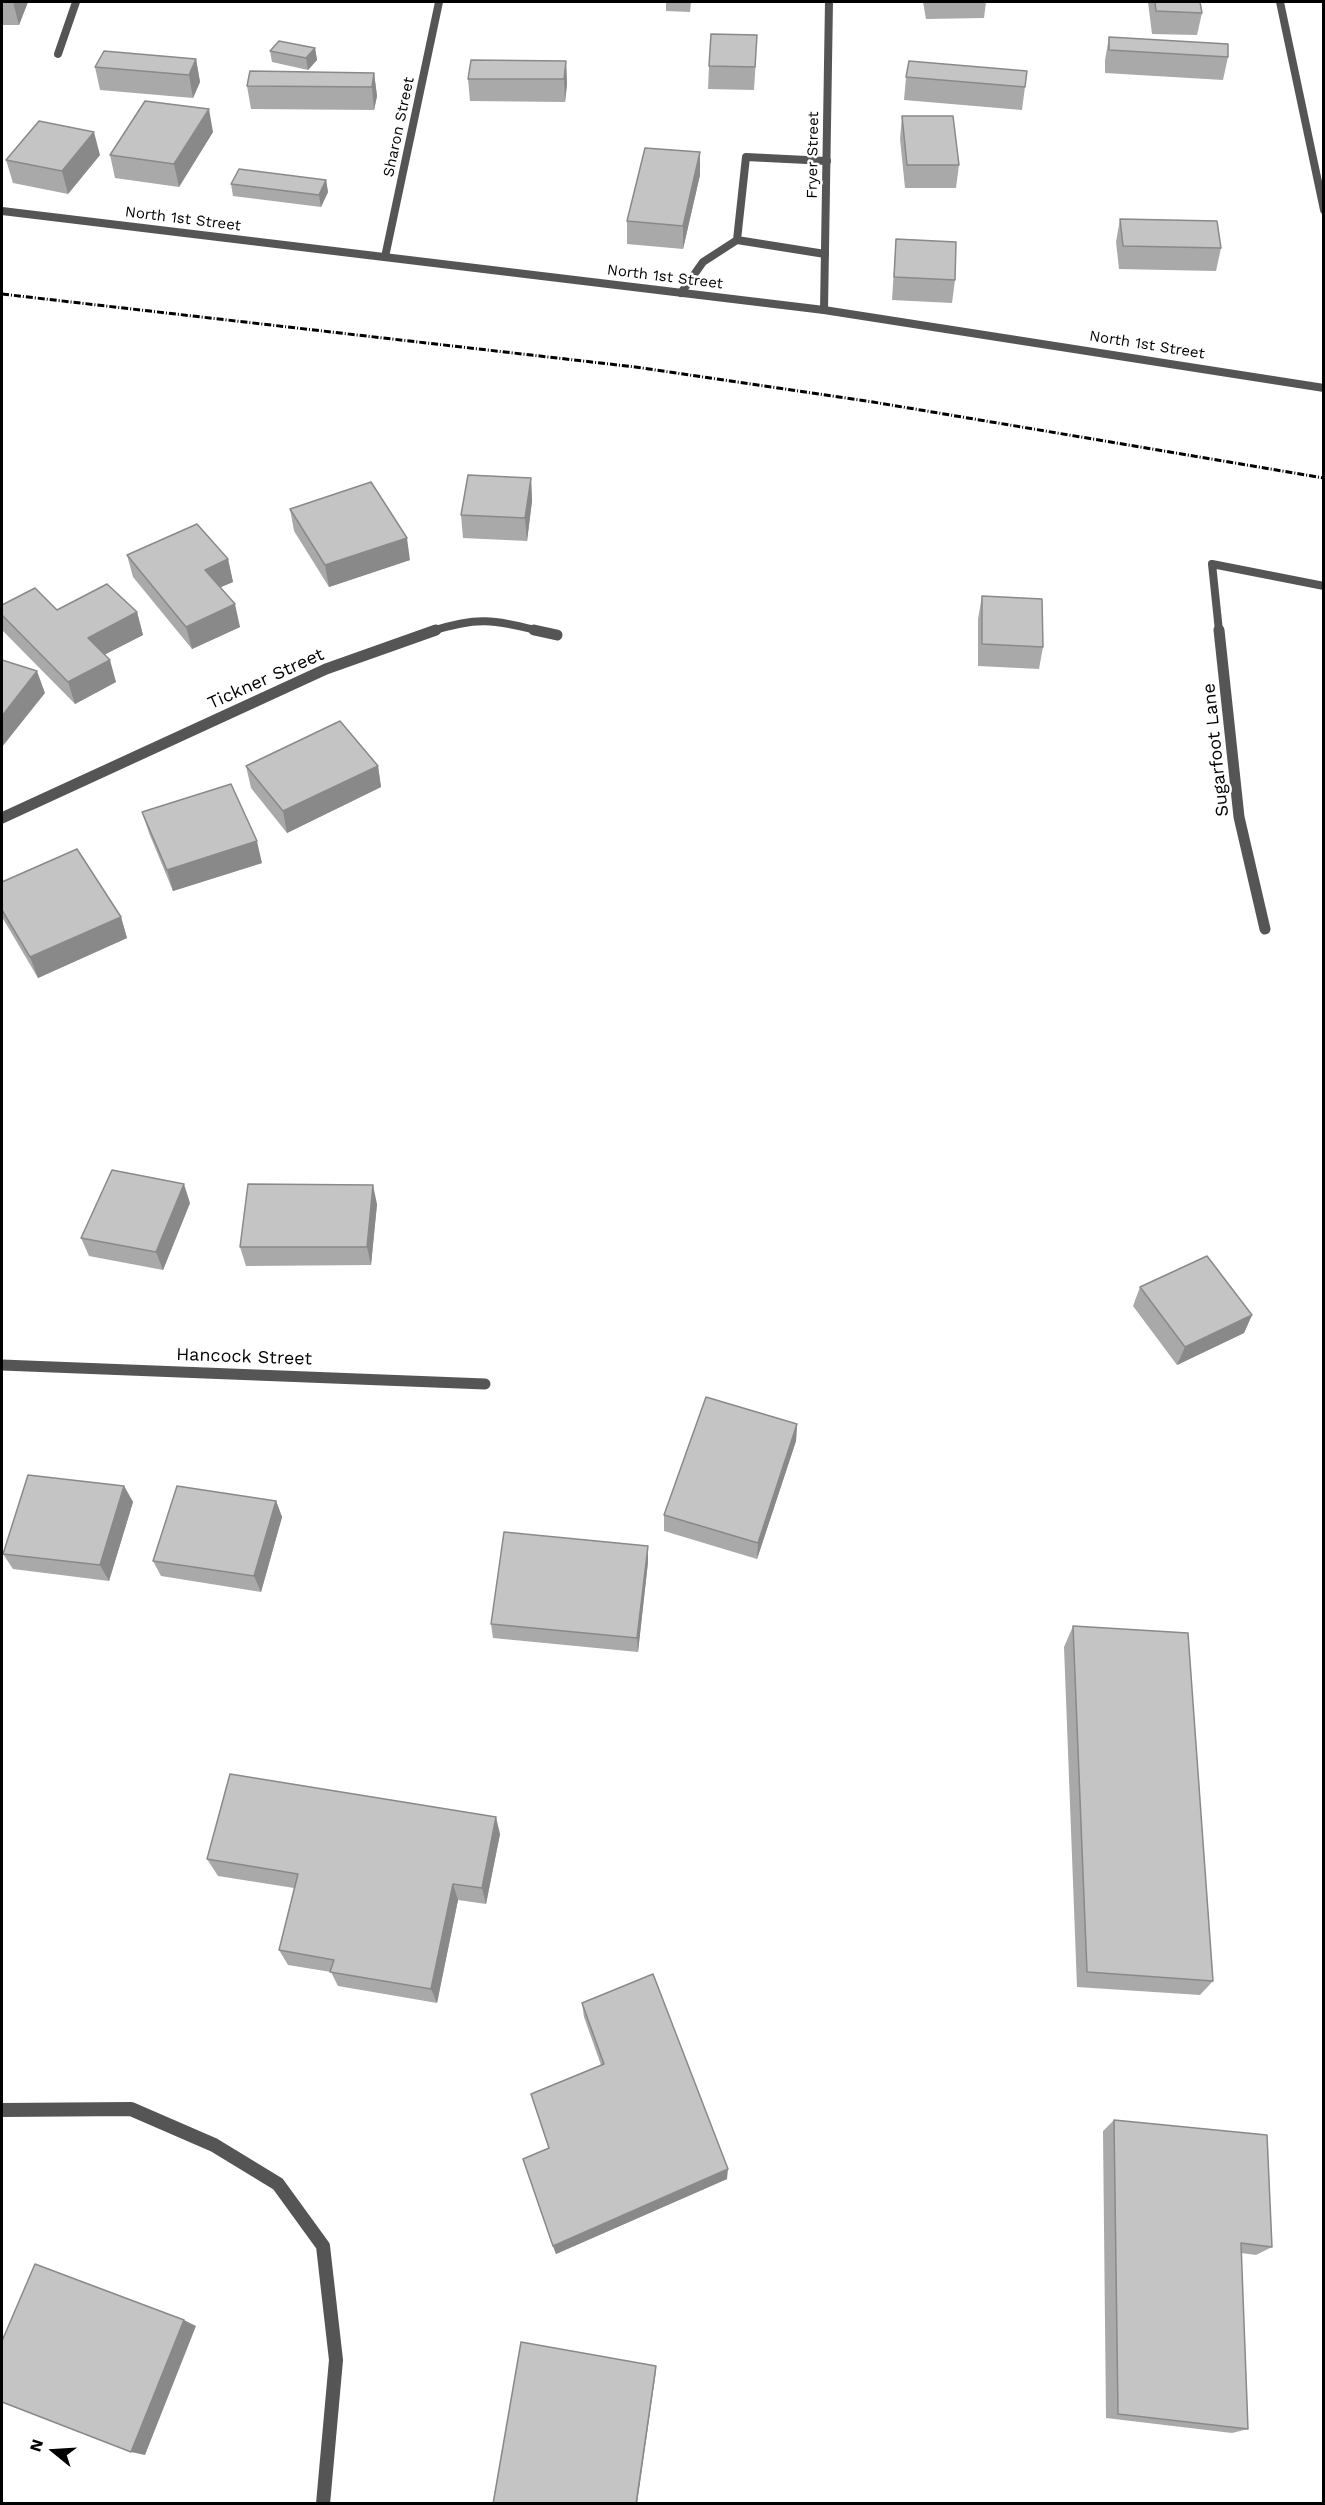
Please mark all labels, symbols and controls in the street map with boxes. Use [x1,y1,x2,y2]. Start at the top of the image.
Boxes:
street label: Sharon Street [380,75,418,179]
street label: Fryer Street [803,111,823,199]
street label: North 1st Street [124,203,242,235]
street label: North 1st Street [606,261,724,293]
street label: North 1st Street [1088,327,1206,363]
street label: Tickner Street [205,644,327,714]
street label: Sugarfoot Lane [1198,682,1234,818]
street label: Hancock Street [176,1344,312,1370]
north arrow [24,2421,84,2481]
text: N [26,2437,47,2454]

